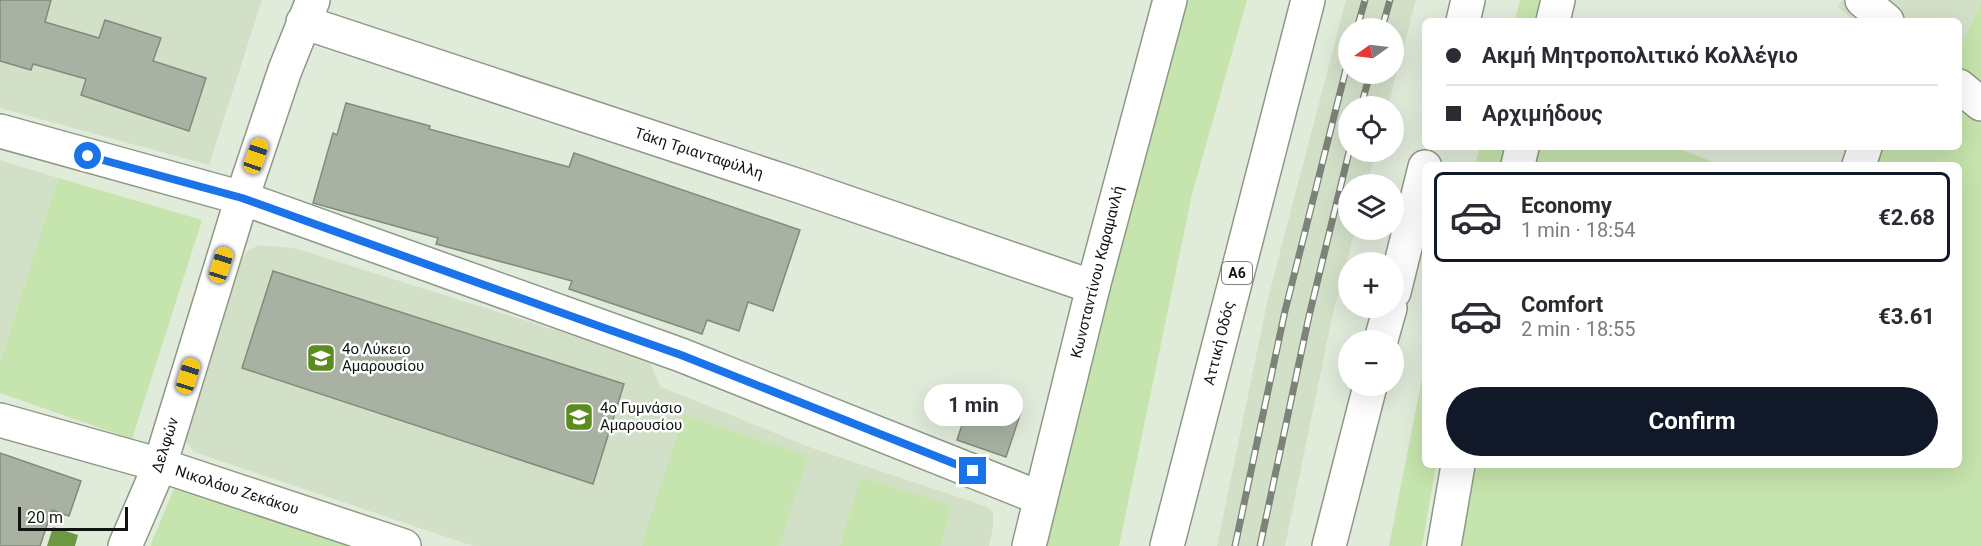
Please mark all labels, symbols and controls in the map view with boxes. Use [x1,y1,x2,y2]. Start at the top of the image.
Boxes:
north arrow [1338,18,1404,84]
map controls [1338,18,1404,396]
text: Ακμή Μητροπολιτικό Κολλέγιο [1482,43,1798,68]
button: locate [1338,96,1404,162]
text: Αρχιμήδους [1482,101,1602,126]
street label: Τάκη Τριανταφύλλη [632,124,766,182]
car [242,136,270,176]
route start [74,142,101,169]
button: layers [1338,174,1404,240]
street label: Κωνσταντίνου Καραμανλή [1067,184,1127,360]
icon: car [1449,190,1503,244]
text: Economy [1521,193,1612,218]
text: €2.68 [1878,205,1935,230]
text: 1 min · 18:54 [1521,218,1636,242]
car [207,245,235,285]
button: + [1338,252,1404,318]
road number: Α6 [1222,262,1252,284]
icon: car [1449,289,1503,343]
text: Comfort [1521,292,1603,317]
street label: Αττική Οδός [1200,299,1238,387]
text: €3.61 [1878,304,1935,329]
text: 2 min · 18:55 [1521,317,1636,341]
button: − [1338,330,1404,396]
place label: 4ο Λύκειο Αμαρουσίου [342,340,424,375]
school or university icon: 4ο Λύκειο Αμαρουσίου [305,342,337,374]
car [174,356,202,396]
callout: 1 min [924,384,1022,426]
button: Confirm [1446,387,1938,456]
text: 1 min [948,393,999,417]
place label: 4ο Γυμνάσιο Αμαρουσίου [600,399,682,434]
school or university icon: 4ο Γυμνάσιο Αμαρουσίου [563,401,595,433]
street label: Δελφών [148,415,182,475]
route end [959,457,986,484]
street label: Νικολάου Ζεκάκου [173,462,301,518]
scale bar [18,504,128,532]
text: 20 m [27,508,63,527]

